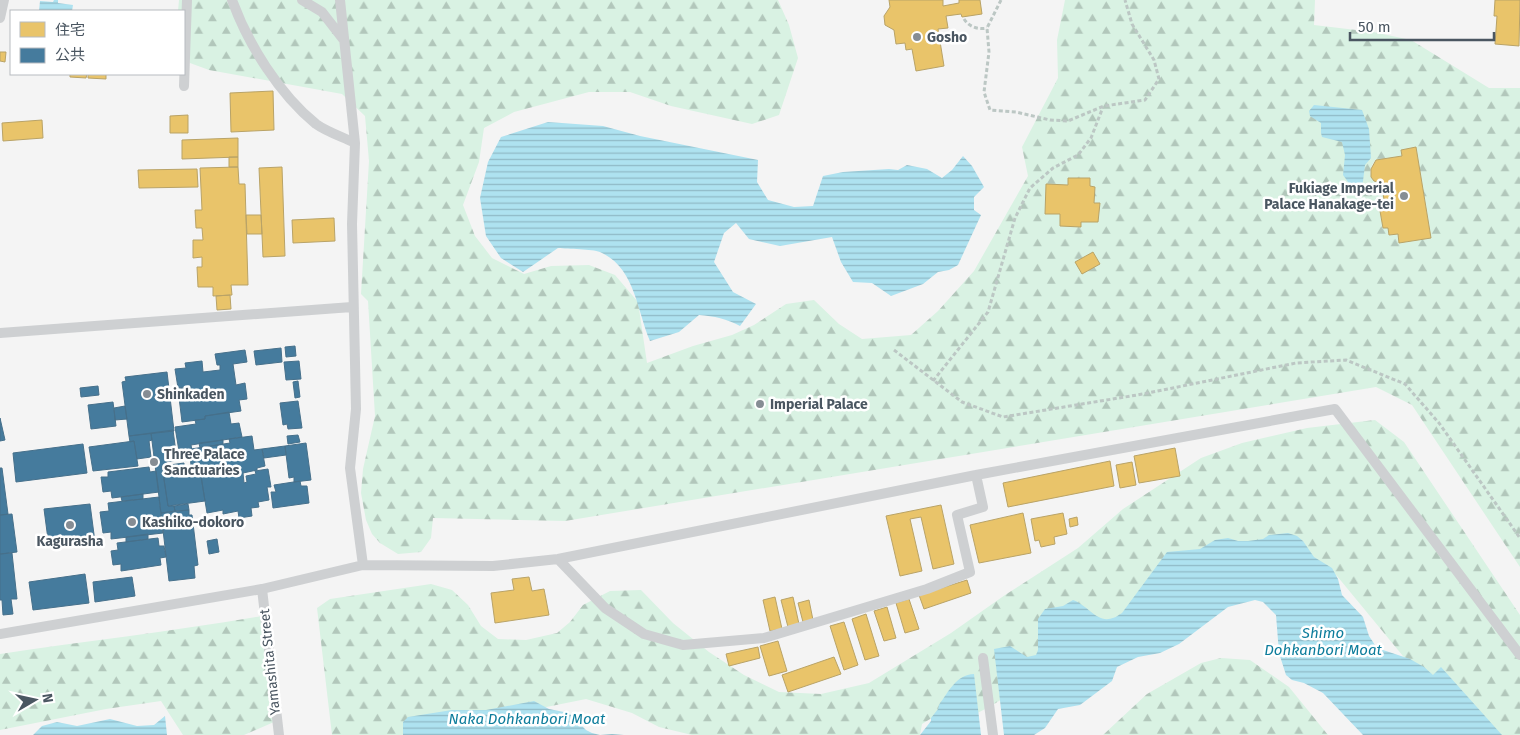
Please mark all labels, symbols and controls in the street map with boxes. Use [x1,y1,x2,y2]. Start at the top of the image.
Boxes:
legend [10,10,185,75]
scale bar [1350,10,1494,42]
text: 50 m [1358,18,1391,36]
text: 住宅 [55,21,85,39]
place label: Gosho [927,29,967,46]
marker: Gosho [911,31,923,43]
text: 公共 [55,46,85,64]
place label: Fukiage Imperial Palace Hanakage-tei [1264,180,1395,213]
marker: Fukiage Imperial Palace Hanakage-tei [1398,190,1410,202]
place label: Shinkaden [157,386,225,403]
marker: Shinkaden [141,388,153,400]
place label: Imperial Palace [770,396,868,413]
marker: Imperial Palace [754,398,766,410]
place label: Three Palace Sanctuaries [164,446,245,479]
marker: Three Palace Sanctuaries [148,456,160,468]
place label: Kashiko-dokoro [142,514,244,531]
marker: Kashiko-dokoro [126,516,138,528]
marker: Kagurasha [64,519,76,531]
place label: Kagurasha [36,533,104,550]
street label: Yamashita Street [256,607,284,716]
water label: Shimo Dohkanbori Moat [1264,624,1382,659]
north arrow [10,675,60,725]
text: N [38,692,56,704]
water label: Naka Dohkanbori Moat [449,710,606,728]

